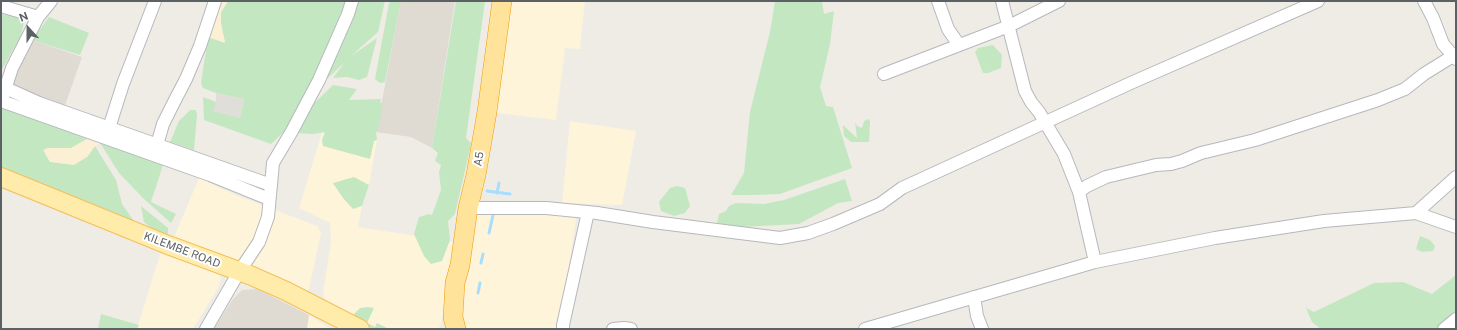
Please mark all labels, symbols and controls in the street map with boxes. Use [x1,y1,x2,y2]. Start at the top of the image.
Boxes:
north arrow [8,8,48,48]
text: N [18,10,30,24]
street label: A5 [471,151,487,167]
street label: KILEMBE ROAD [142,229,222,271]

